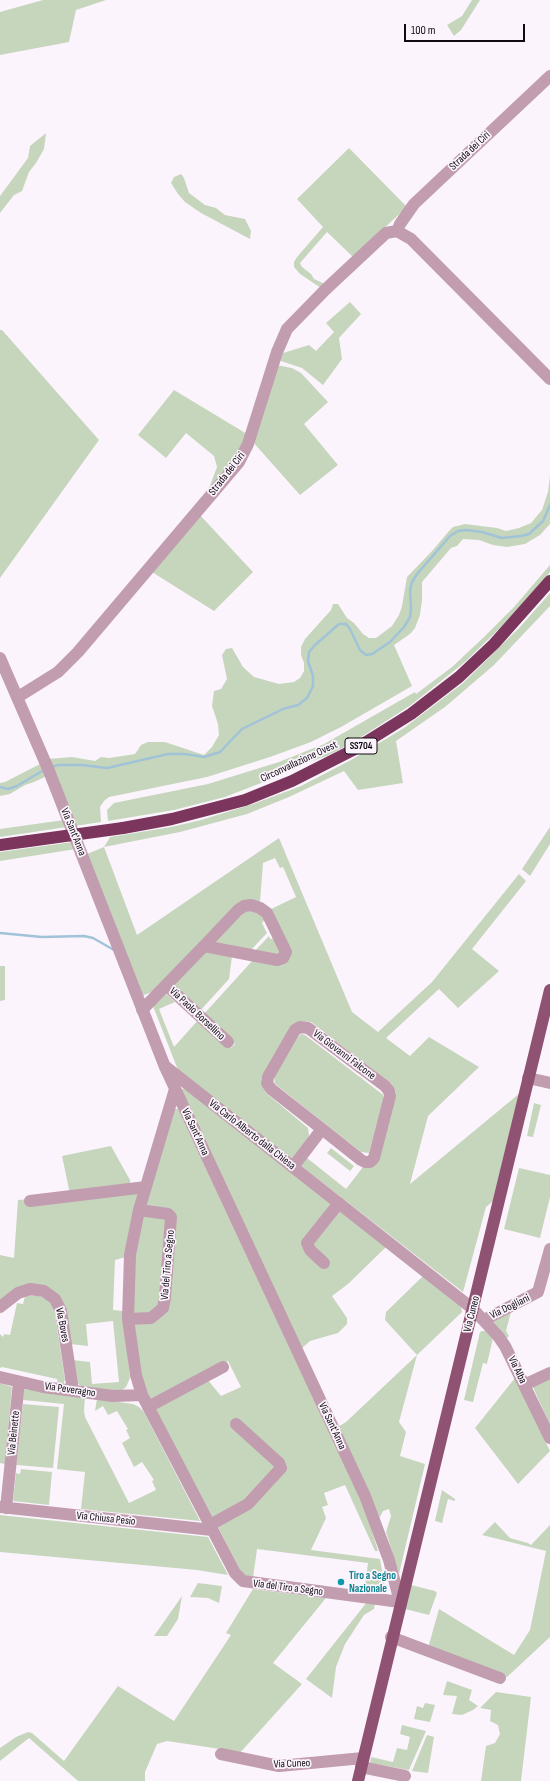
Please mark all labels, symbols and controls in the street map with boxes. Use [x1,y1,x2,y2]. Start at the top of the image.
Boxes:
scale bar [406,16,527,42]
text: 100 m [411,23,436,38]
street label: Strada dei Ciri [447,129,493,173]
street label: Strada dei Ciri [206,450,248,498]
street label: Circonvallazione Ovest [258,738,340,786]
road number: SS704 [345,738,377,754]
street label: Via Sant'Anna [57,806,89,858]
street label: Via Paolo Borsellino [166,985,228,1043]
street label: Via Giovanni Falcone [310,1027,378,1083]
street label: Via Carlo Alberto dalla Chiesa [206,1097,298,1173]
street label: Via Sant'Anna [178,1106,212,1158]
street label: Via del Tiro a Segno [158,1229,178,1301]
street label: Via Dogliani [488,1292,532,1322]
street label: Via Cuneo [461,1295,483,1333]
street label: Via Boves [52,1307,72,1343]
street label: Via Alba [505,1354,529,1386]
street label: Via Peveragno [44,1380,96,1400]
street label: Via Sant'Anna [315,1400,349,1452]
street label: Via Beinette [5,1410,23,1456]
street label: Via Chiusa Pesio [76,1509,136,1529]
place label: Tiro a Segno Nazionale [349,1569,396,1595]
street label: Via del Tiro a Segno [252,1577,324,1599]
marker: Tiro a Segno Nazionale [336,1577,346,1587]
street label: Via Cuneo [273,1757,311,1771]

